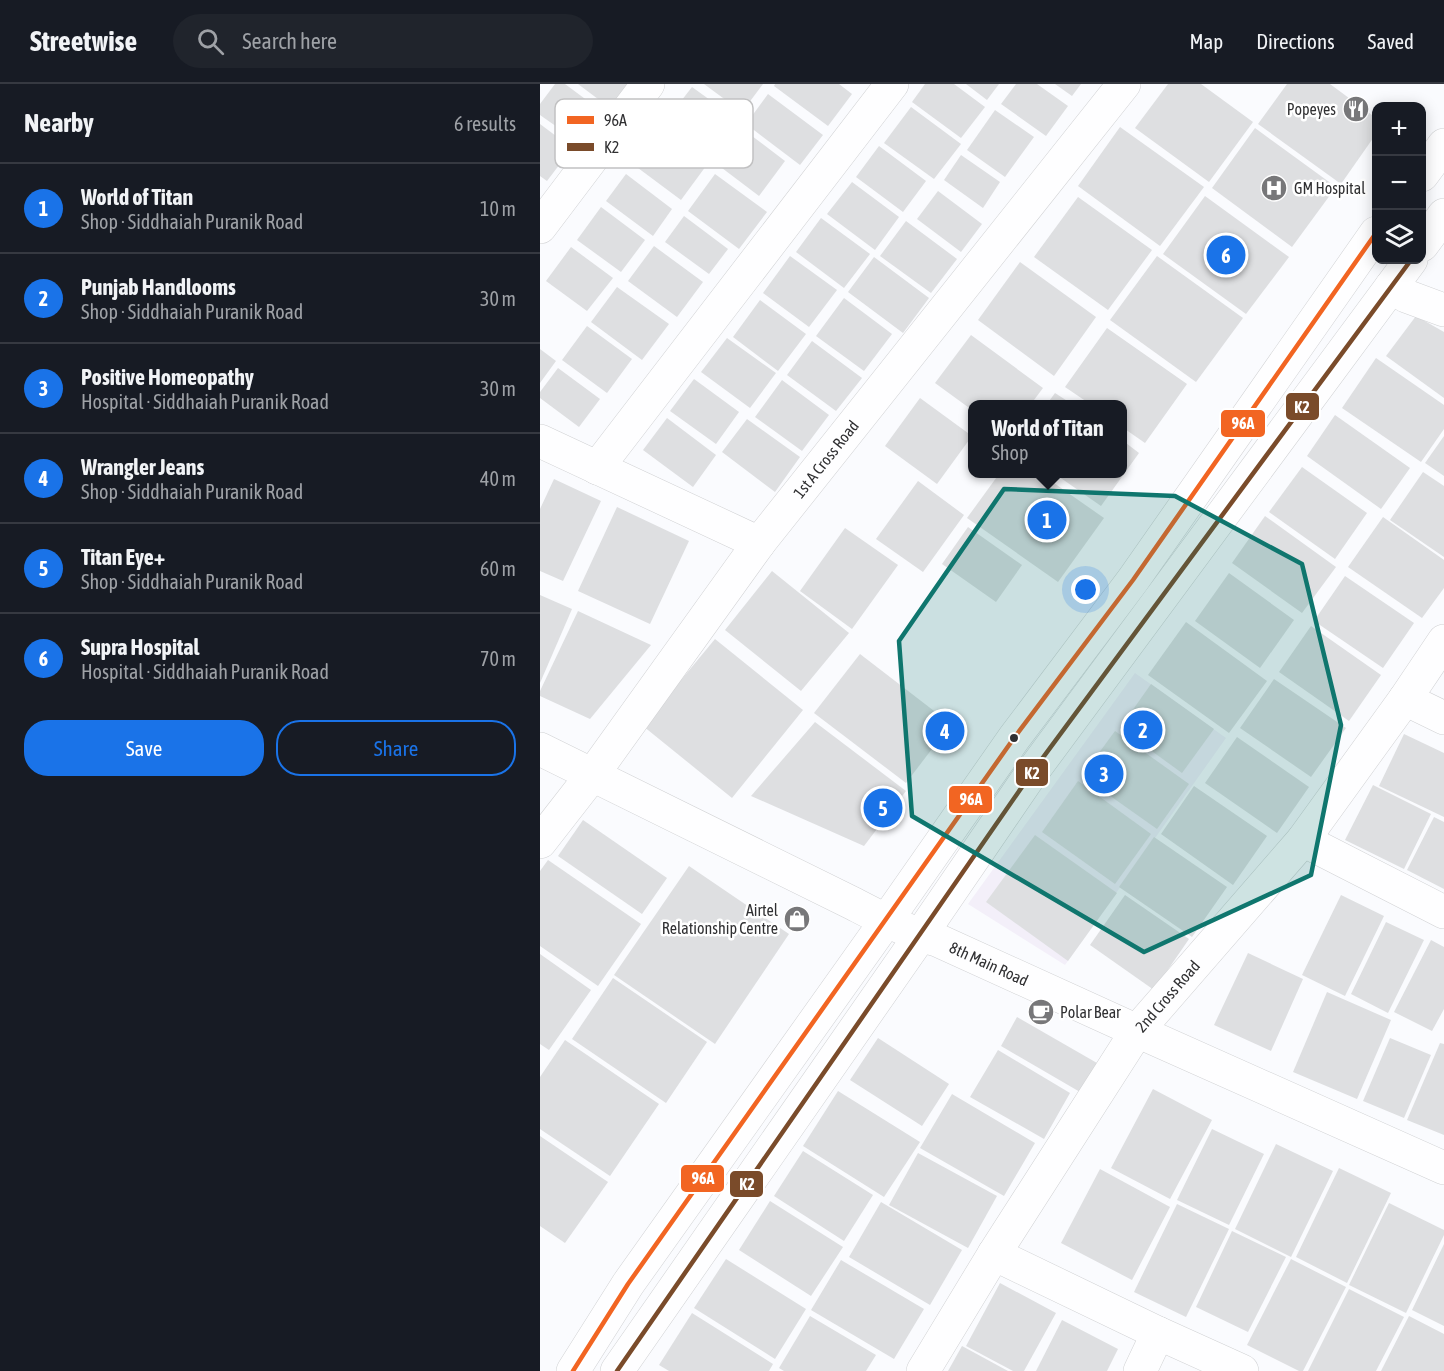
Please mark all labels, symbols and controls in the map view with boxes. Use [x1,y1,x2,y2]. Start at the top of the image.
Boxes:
search box [173,14,593,68]
text: Streetwise [30,25,137,57]
icon: search [194,25,227,58]
text: Search here [242,28,337,54]
text: Map [1189,29,1223,53]
text: Directions [1256,29,1335,53]
text: Saved [1368,29,1414,53]
restaurant icon: Popeyes [1341,94,1371,124]
legend [555,99,753,168]
place label: Popeyes [1287,100,1336,119]
map controls [1372,102,1426,264]
button: + [1372,102,1426,156]
text: Nearby [24,108,94,138]
text: 96A [604,111,627,129]
text: 6 results [454,112,516,135]
text: K2 [604,138,619,156]
button: − [1372,156,1426,210]
hospital icon: GM Hospital [1259,173,1289,203]
place label: GM Hospital [1294,179,1366,198]
text: World of Titan [81,184,193,210]
text: 1 [39,197,48,220]
text: 10 m [480,197,516,220]
text: Shop · Siddhaiah Puranik Road [81,210,303,233]
button: layers [1372,210,1426,264]
pin: 6 [1206,232,1246,278]
text: Punjab Handlooms [81,274,236,300]
text: 2 [39,287,48,310]
text: 30 m [480,287,516,310]
text: Shop · Siddhaiah Puranik Road [81,300,303,323]
text: Positive Homeopathy [81,364,254,390]
text: 3 [39,377,48,400]
text: 30 m [480,377,516,400]
text: Hospital · Siddhaiah Puranik Road [81,390,329,413]
line badge: K2 [1285,392,1320,421]
text: K2 [1294,398,1310,416]
popup [968,400,1127,478]
line badge: 96A [1220,409,1266,438]
text: 96A [1232,414,1255,432]
text: World of Titan [991,415,1104,441]
street label: 1st A Cross Road [790,417,862,501]
text: Shop [991,441,1028,464]
text: Wrangler Jeans [81,454,204,480]
text: 4 [39,467,48,490]
text: 40 m [480,467,516,490]
text: Shop · Siddhaiah Puranik Road [81,480,303,503]
pin: 1 [1028,498,1066,542]
text: Titan Eye+ [81,544,165,570]
text: 5 [39,557,48,580]
text: 60 m [480,557,516,580]
text: Shop · Siddhaiah Puranik Road [81,570,303,593]
your location [1071,575,1100,604]
text: Supra Hospital [81,634,199,660]
text: 6 [39,647,48,670]
text: 70 m [480,647,516,670]
text: Hospital · Siddhaiah Puranik Road [81,660,329,683]
pin: 4 [926,708,964,754]
pin: 2 [1124,708,1162,752]
button: Save [24,720,264,776]
button: Share [276,720,516,776]
unlabelled marker [1008,732,1020,744]
pin: 3 [1084,752,1124,796]
line badge: K2 [1015,758,1049,787]
text: K2 [1024,764,1040,782]
line badge: 96A [948,785,993,814]
pin: 5 [864,786,902,830]
text: 96A [960,790,983,808]
place label: Airtel Relationship Centre [662,901,779,938]
shop icon: Airtel Relationship Centre [782,904,812,934]
street label: 8th Main Road [947,938,1031,989]
street label: 2nd Cross Road [1131,957,1203,1035]
cafe icon: Polar Bear [1026,997,1056,1027]
place label: Polar Bear [1060,1003,1121,1021]
line badge: 96A [680,1164,725,1193]
text: 96A [692,1169,715,1187]
line badge: K2 [729,1170,764,1198]
text: K2 [739,1175,755,1193]

